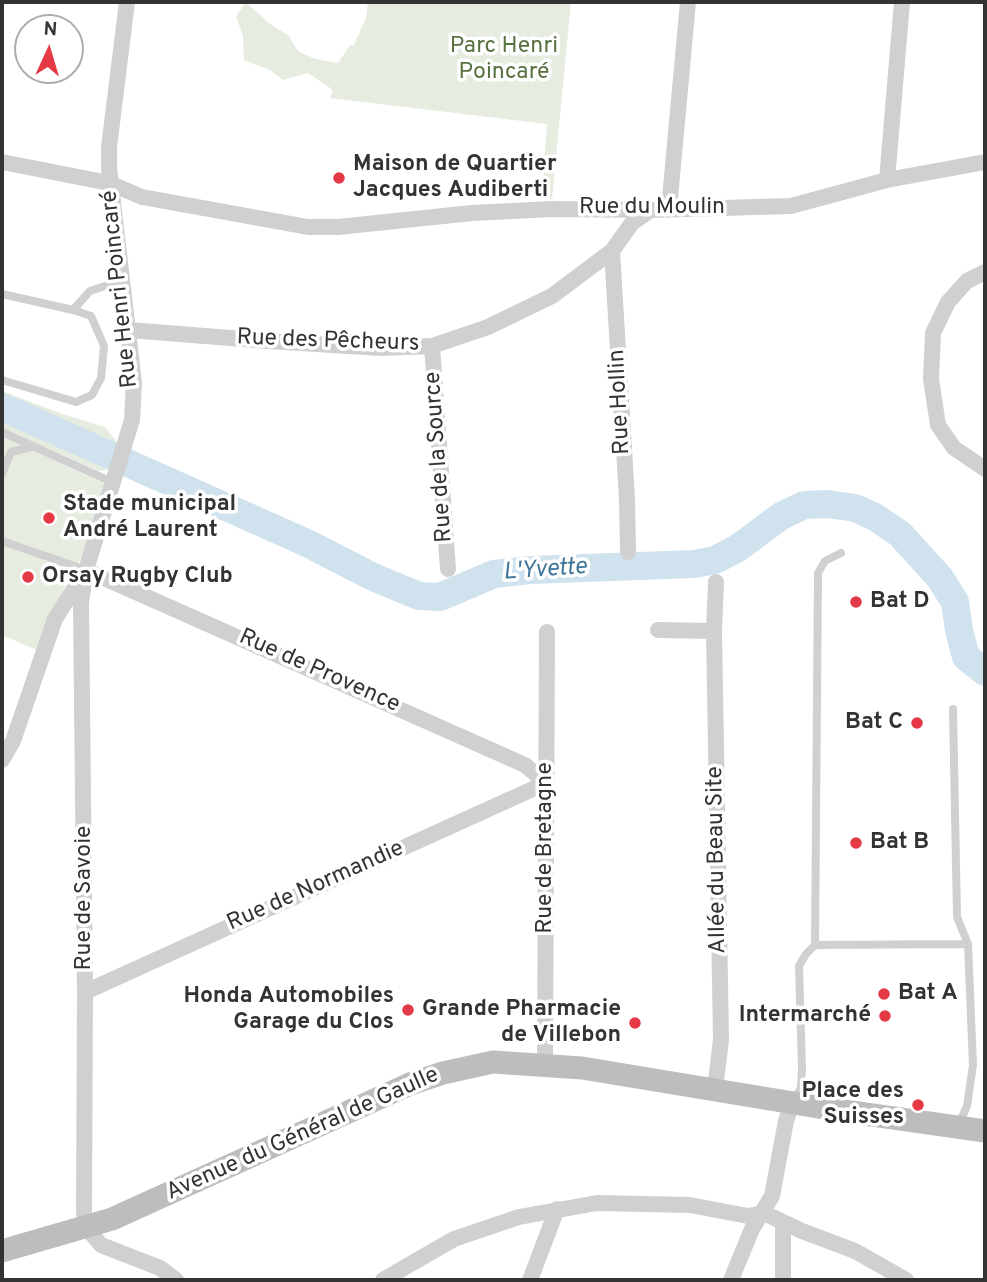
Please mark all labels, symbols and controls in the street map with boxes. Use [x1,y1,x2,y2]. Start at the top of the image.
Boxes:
north arrow [14,14,84,84]
text: N [43,18,58,42]
park label: Parc Henri Poincaré [450,33,558,87]
place label: Maison de Quartier Jacques Audiberti [353,151,557,205]
marker: Maison de Quartier Jacques Audiberti [331,170,347,186]
street label: Rue Henri Poincaré [97,189,145,389]
street label: Rue du Moulin [579,194,725,222]
street label: Rue des Pêcheurs [236,325,420,359]
street label: Rue Hollin [604,349,638,455]
street label: Rue de la Source [420,370,460,544]
place label: Stade municipal André Laurent [63,491,236,545]
marker: Stade municipal André Laurent [41,510,57,526]
water label: L'Yvette [502,554,588,588]
place label: Orsay Rugby Club [42,563,233,591]
marker: Orsay Rugby Club [20,569,36,585]
place label: Bat D [870,588,930,616]
marker: Bat D [848,594,864,610]
street label: Rue de Provence [234,624,404,720]
place label: Bat C [845,709,903,737]
marker: Bat C [909,715,925,731]
street label: Rue de Bretagne [532,762,560,934]
street label: Allée du Beau Site [703,766,733,954]
street label: Rue de Savoie [71,826,99,970]
place label: Bat B [870,829,929,857]
marker: Bat B [848,835,864,851]
street label: Rue de Normandie [223,836,409,938]
place label: Bat A [898,980,958,1008]
place label: Honda Automobiles Garage du Clos [183,983,394,1037]
marker: Bat A [876,986,892,1002]
place label: Grande Pharmacie de Villebon [422,996,621,1050]
marker: Honda Automobiles Garage du Clos [400,1002,416,1018]
place label: Intermarché [739,1002,871,1030]
marker: Intermarché [877,1008,893,1024]
marker: Grande Pharmacie de Villebon [627,1015,643,1031]
street label: Avenue du Général de Gaulle [162,1062,444,1208]
place label: Place des Suisses [802,1078,904,1132]
marker: Place des Suisses [910,1097,926,1113]

